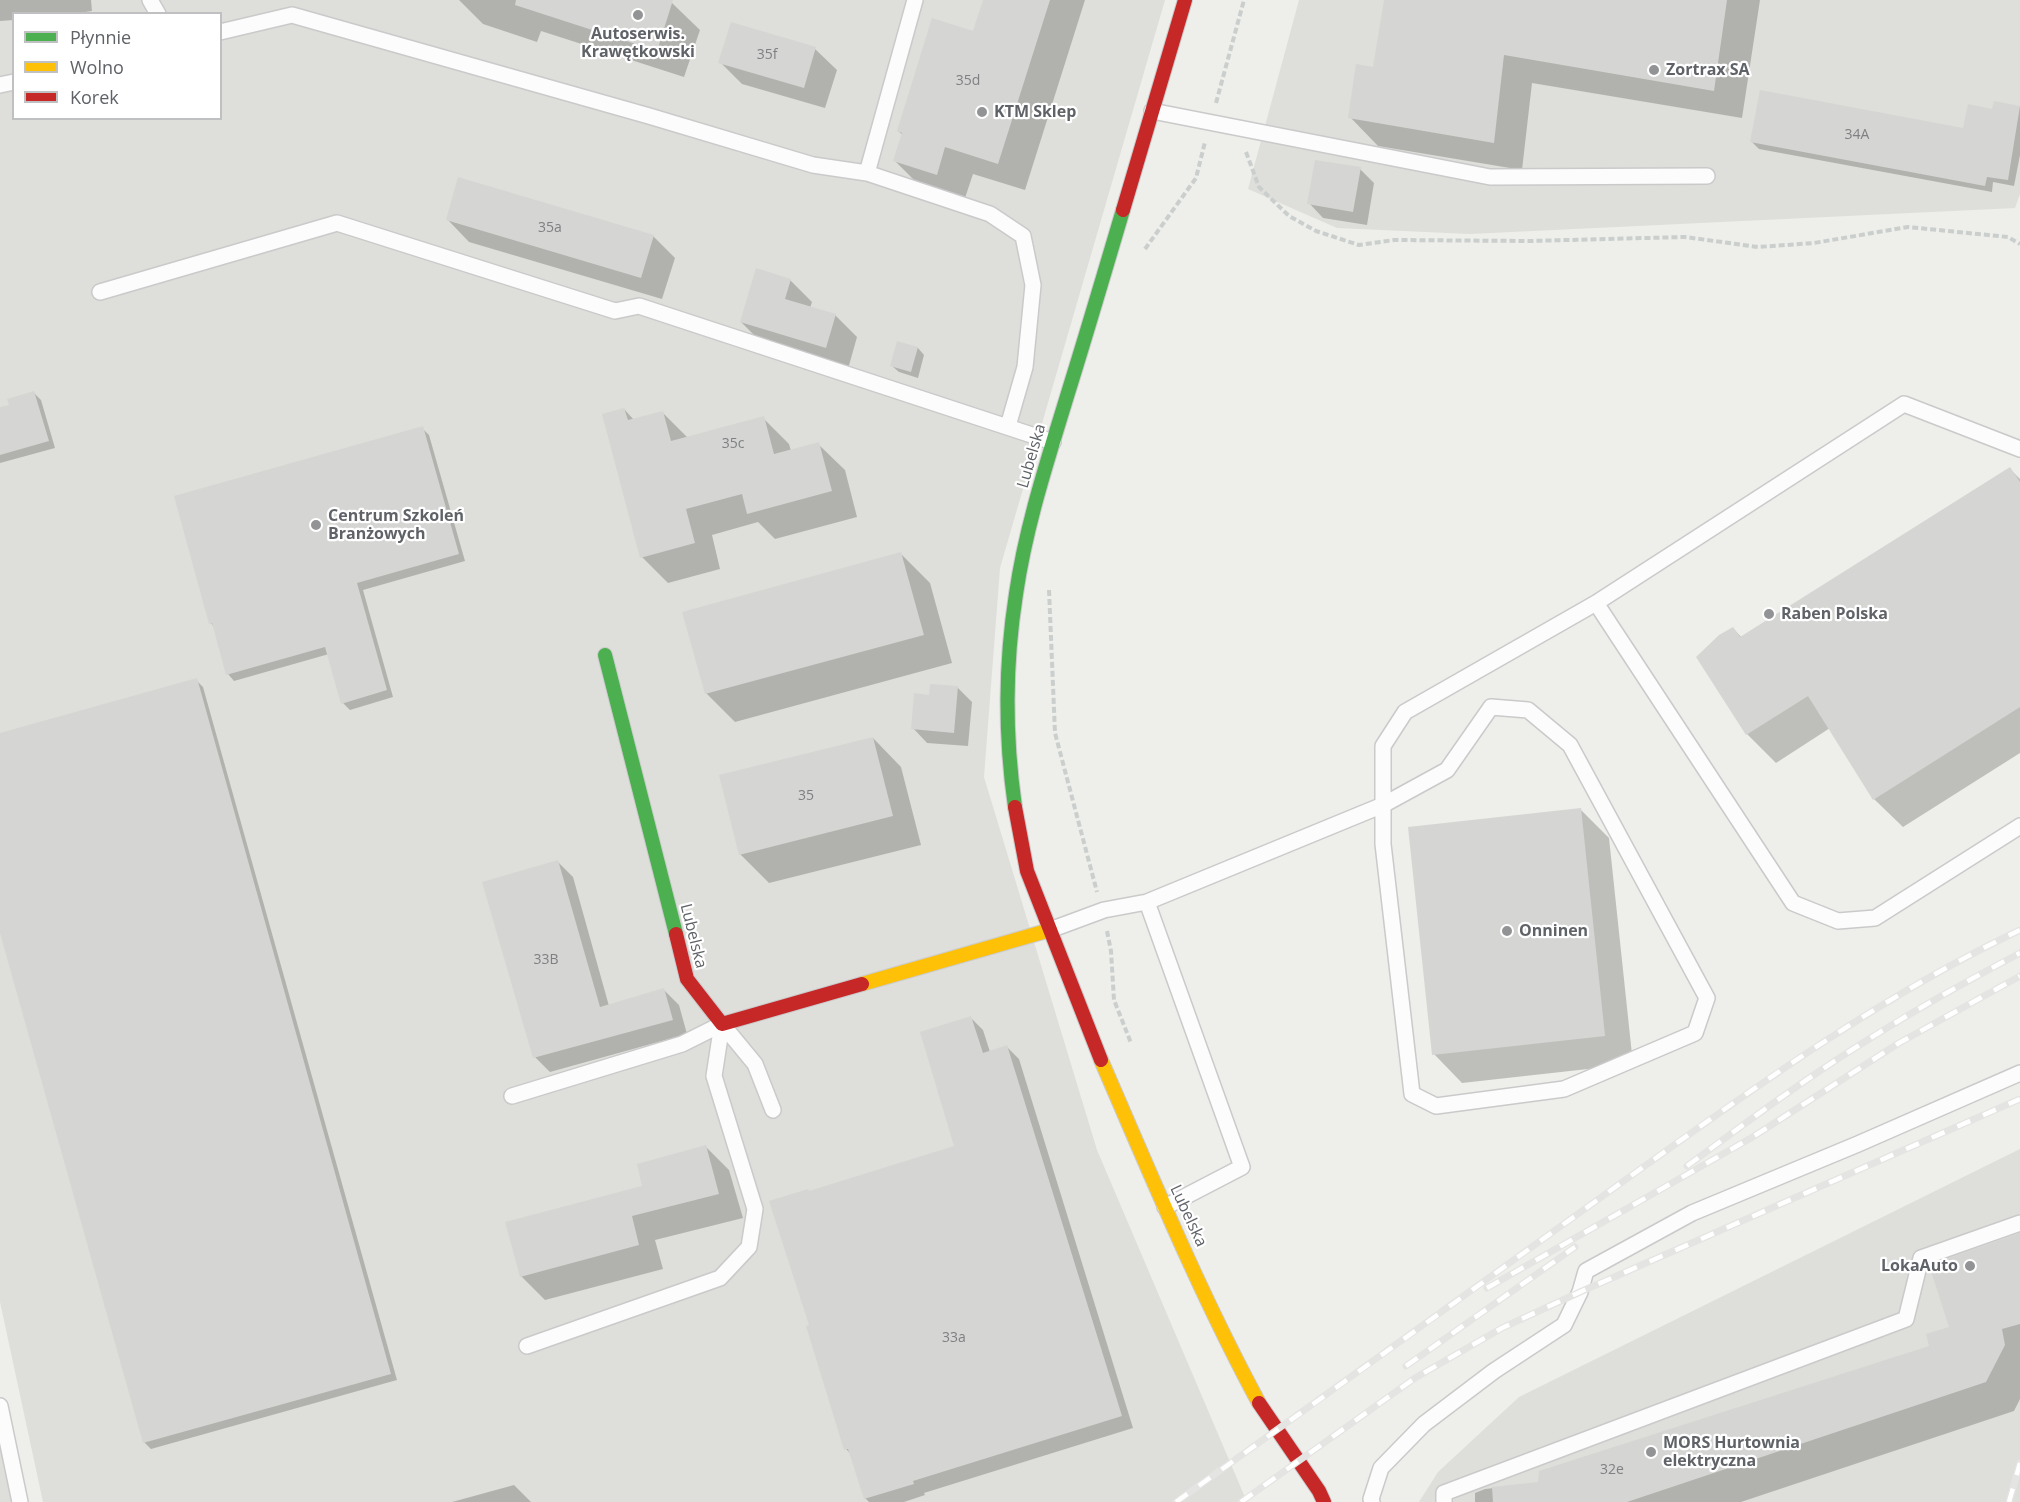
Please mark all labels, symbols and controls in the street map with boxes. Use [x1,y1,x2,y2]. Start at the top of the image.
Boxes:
marker: Autoserwis. Krawętkowski [631,8,645,22]
legend [12,12,222,120]
place label: Autoserwis. Krawętkowski [581,24,695,62]
text: Płynnie [70,25,131,49]
house number: 35f [757,47,777,63]
text: Wolno [70,55,124,79]
place label: Zortrax SA [1666,60,1750,80]
marker: Zortrax SA [1647,63,1661,77]
house number: 35d [956,73,980,89]
text: Korek [70,85,119,109]
place label: KTM Sklep [994,102,1076,122]
marker: KTM Sklep [975,105,989,119]
house number: 34A [1845,127,1869,143]
house number: 35a [538,220,562,236]
street label: Lubelska [1014,422,1050,490]
house number: 35c [722,436,744,452]
place label: Centrum Szkoleń Branżowych [328,506,464,544]
marker: Centrum Szkoleń Branżowych [309,518,323,532]
place label: Raben Polska [1781,604,1888,624]
marker: Raben Polska [1762,607,1776,621]
house number: 35 [798,788,814,804]
street label: Lubelska [676,902,710,970]
place label: Onninen [1519,921,1588,941]
marker: Onninen [1500,924,1514,938]
house number: 33B [533,952,559,968]
street label: Lubelska [1165,1182,1211,1250]
place label: LokaAuto [1881,1256,1958,1276]
marker: LokaAuto [1963,1259,1977,1273]
house number: 33a [942,1330,966,1346]
place label: MORS Hurtownia elektryczna [1663,1433,1800,1471]
marker: MORS Hurtownia elektryczna [1644,1445,1658,1459]
house number: 32e [1600,1462,1624,1478]

